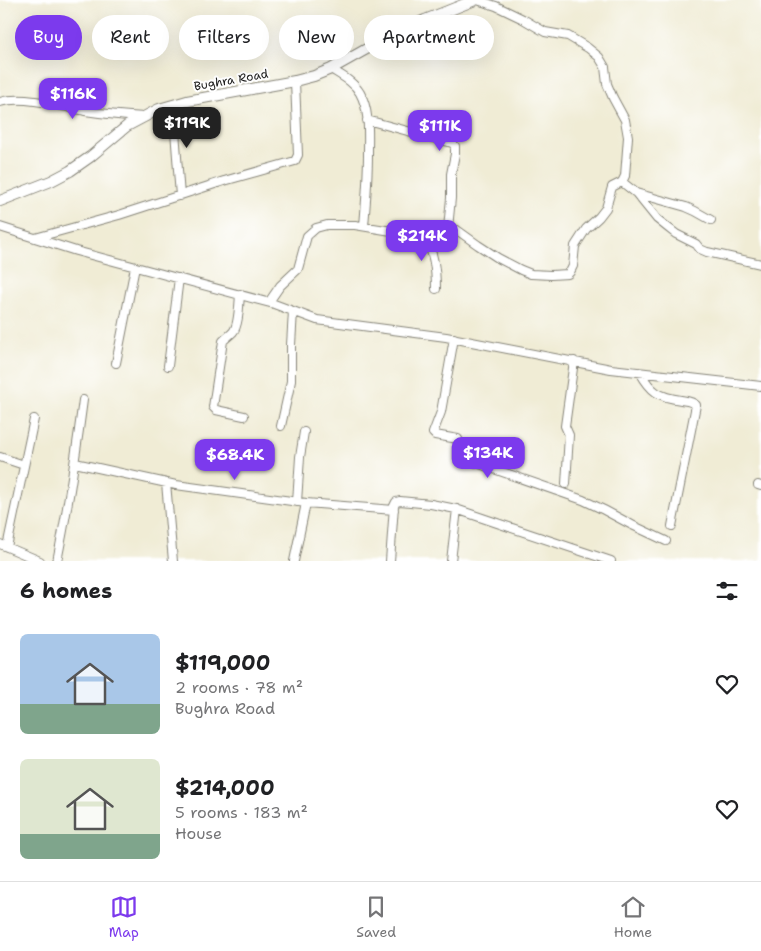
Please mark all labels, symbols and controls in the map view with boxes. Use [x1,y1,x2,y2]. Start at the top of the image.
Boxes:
chip: Buy [15,15,82,60]
chip: Rent [92,15,169,60]
chip: Filters [179,15,269,60]
chip: New [279,15,354,60]
chip: Apartment [364,15,494,60]
street label: Bughra Road [193,66,270,94]
pin: $116K [38,78,108,120]
text: $116K [50,83,96,104]
pin: $119K [152,106,222,149]
pin: $111K [405,110,475,152]
text: $119K [164,112,210,133]
text: $111K [419,115,461,136]
pin: $214K [387,220,457,262]
text: $214K [397,225,447,246]
pin: $134K [453,436,523,479]
pin: $68.4K [194,438,276,481]
text: $134K [463,442,513,463]
text: $68.4K [206,444,264,465]
text: 6 homes [20,577,112,605]
icon: filters [713,577,741,605]
text: $119,000 [175,649,270,677]
icon: home [60,654,120,714]
icon: heart [713,670,741,698]
text: 2 rooms · 78 m² [175,677,303,698]
text: Bughra Road [175,698,275,719]
text: $214,000 [175,774,275,802]
icon: home [60,779,120,839]
icon: heart [713,795,741,823]
text: 5 rooms · 183 m² [175,802,308,823]
text: House [175,823,222,844]
tab: Map [109,893,139,941]
tab: Saved [356,893,396,941]
tab: Home [614,893,652,941]

